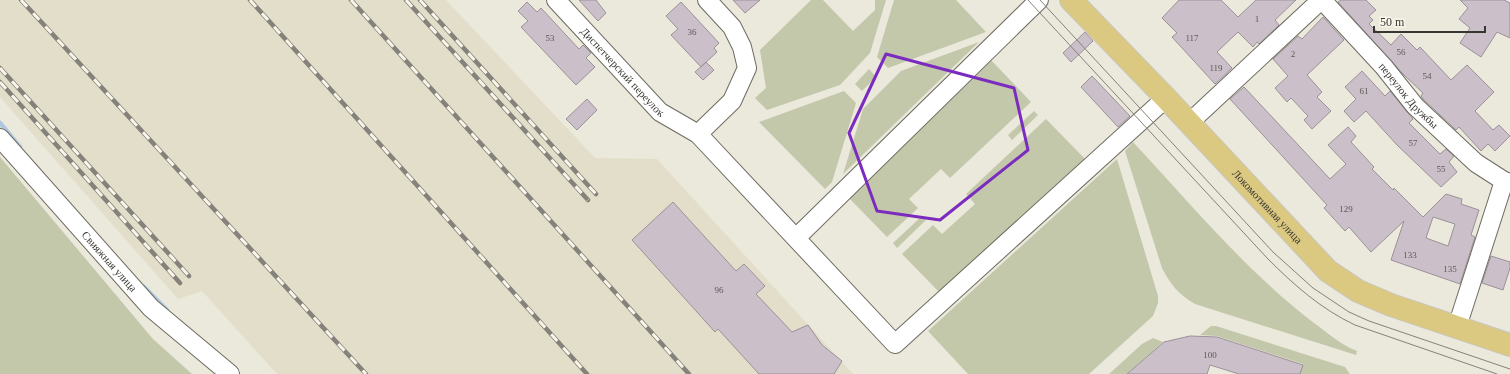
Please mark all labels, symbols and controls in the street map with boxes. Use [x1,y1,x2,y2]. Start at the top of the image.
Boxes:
scale bar [1374,8,1485,34]
house number: 1 [1255,14,1259,24]
text: 50 m [1380,15,1405,29]
street label: Диспетчерский переулок [579,25,667,119]
house number: 36 [688,27,697,37]
house number: 53 [546,33,555,43]
house number: 117 [1185,33,1199,43]
house number: 56 [1397,47,1406,57]
house number: 2 [1291,49,1295,59]
street label: переулок Дружбы [1377,60,1441,131]
house number: 119 [1209,63,1223,73]
house number: 54 [1423,71,1432,81]
house number: 61 [1360,86,1369,96]
house number: 57 [1409,138,1418,148]
house number: 55 [1437,164,1446,174]
street label: Локомотивная улица [1230,167,1305,246]
house number: 129 [1339,204,1353,214]
street label: Свияжная улица [80,229,140,294]
house number: 133 [1403,250,1417,260]
house number: 135 [1443,264,1457,274]
house number: 96 [715,285,724,295]
house number: 100 [1203,350,1217,360]

